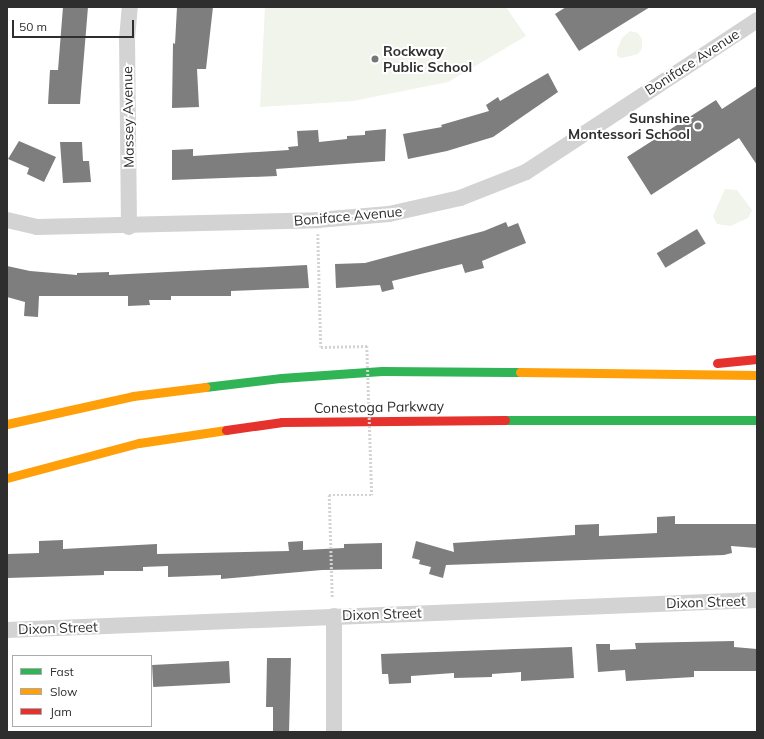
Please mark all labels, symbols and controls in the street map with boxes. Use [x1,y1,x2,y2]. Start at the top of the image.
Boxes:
scale bar [14,12,136,38]
text: 50 m [19,19,47,34]
street label: Boniface Avenue [642,25,742,99]
place label: Rockway Public School [383,43,472,76]
marker: Rockway Public School [370,54,380,64]
street label: Massey Avenue [119,66,137,168]
place label: Sunshine Montessori School [568,110,690,142]
marker: Sunshine Montessori School [693,121,703,131]
street label: Boniface Avenue [293,203,403,229]
street label: Conestoga Parkway [314,397,444,417]
street label: Dixon Street [666,592,746,612]
street label: Dixon Street [342,604,422,624]
street label: Dixon Street [18,618,98,638]
legend [12,655,152,727]
text: Fast [50,664,74,679]
text: Slow [50,684,78,699]
text: Jam [50,704,72,719]

